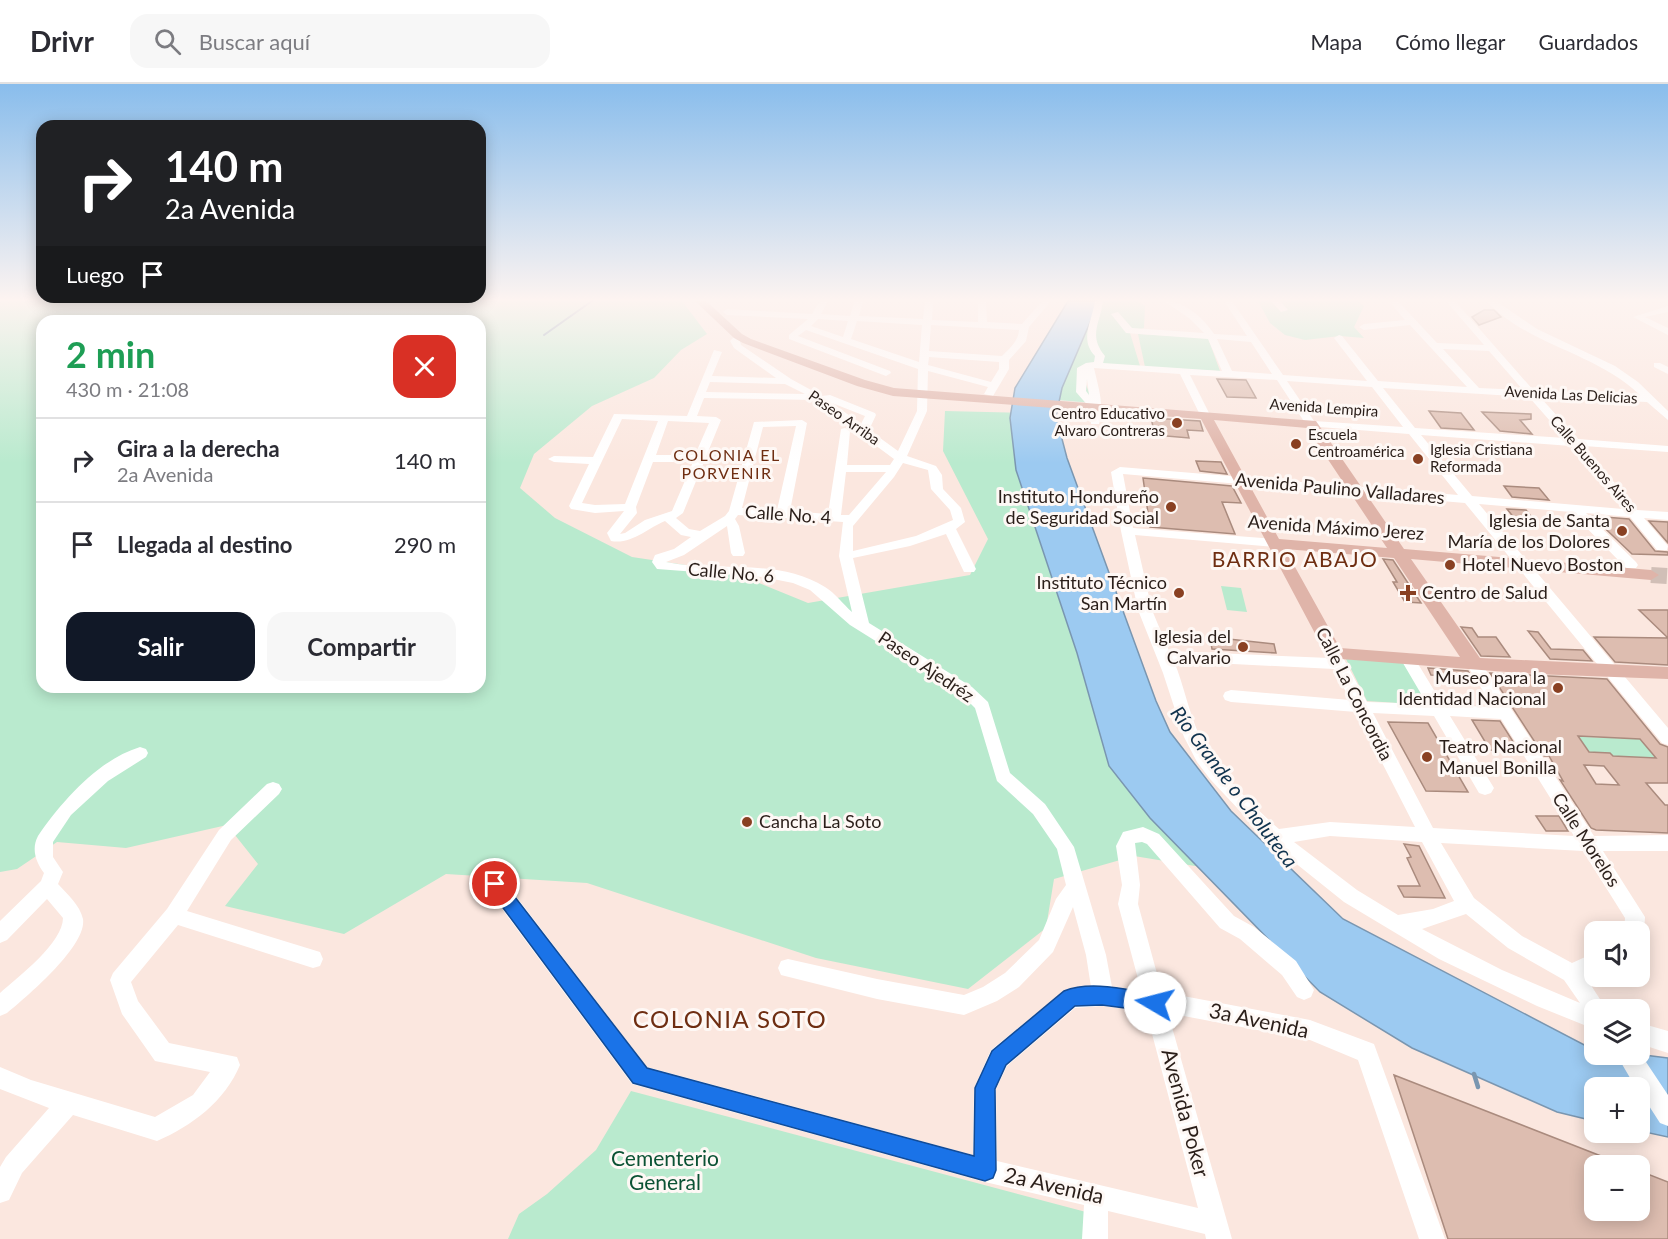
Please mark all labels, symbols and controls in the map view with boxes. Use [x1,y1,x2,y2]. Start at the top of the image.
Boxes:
search box [130,14,550,68]
text: Drivr [30,24,94,58]
icon: search [151,25,184,58]
text: Buscar aquí [199,28,310,55]
text: Mapa [1310,29,1362,54]
text: Cómo llegar [1395,29,1506,54]
text: Guardados [1539,29,1638,54]
text: 140 m [165,141,283,191]
icon: right [66,144,144,222]
text: 2a Avenida [165,192,295,225]
icon: arrive [136,258,169,291]
text: Luego [66,261,124,288]
text: 2 min [66,332,155,376]
button: close [393,335,456,398]
text: 430 m · 21:08 [66,377,189,401]
street label: Avenida Las Delicias [1504,382,1638,406]
street label: Paseo Arriba [805,386,884,448]
street label: Avenida Lempira [1269,394,1379,420]
place label: Centro Educativo Alvaro Contreras [1051,404,1165,439]
street label: Calle Buenos Aires [1547,411,1641,515]
marker: Centro Educativo Alvaro Contreras [1170,416,1184,430]
place label: Escuela Centroamérica [1308,425,1404,460]
text: Gira a la derecha [117,435,280,462]
marker: Escuela Centroamérica [1289,437,1303,451]
place label: Iglesia Cristiana Reformada [1430,440,1533,475]
icon: right [66,444,99,477]
district label: COLONIA EL PORVENIR [673,445,781,482]
text: 140 m [394,447,456,474]
marker: Iglesia Cristiana Reformada [1411,452,1425,466]
text: 2a Avenida [117,462,213,486]
street label: Avenida Paulino Valladares [1235,468,1446,508]
place label: Instituto Hondureño de Seguridad Social [998,485,1159,528]
street label: Calle No. 4 [744,500,832,528]
marker: Instituto Hondureño de Seguridad Social [1164,500,1178,514]
place label: Iglesia de Santa María de los Dolores [1447,509,1610,552]
street label: Avenida Máximo Jerez [1247,510,1425,544]
marker: Iglesia de Santa María de los Dolores [1615,524,1629,538]
icon: arrive [66,528,99,561]
text: Llegada al destino [117,531,293,558]
text: 290 m [394,531,456,558]
district label: BARRIO ABAJO [1212,546,1378,571]
place label: Hotel Nuevo Boston [1462,553,1623,575]
street label: Calle No. 6 [687,557,775,587]
marker: Hotel Nuevo Boston [1443,558,1457,572]
place label: Instituto Técnico San Martín [1036,571,1167,614]
place label: Centro de Salud [1422,581,1548,603]
marker: Centro de Salud [1399,584,1417,602]
marker: Instituto Técnico San Martín [1172,586,1186,600]
button: Salir [66,612,255,681]
button: Compartir [267,612,456,681]
street label: Calle La Concordia [1312,623,1398,764]
place label: Iglesia del Calvario [1154,625,1231,668]
street label: Paseo Ajedréz [874,626,979,706]
marker: Iglesia del Calvario [1236,640,1250,654]
place label: Museo para la Identidad Nacional [1398,666,1546,709]
marker: Museo para la Identidad Nacional [1551,681,1565,695]
water label: Río Grande o Choluteca [1166,701,1303,872]
place label: Teatro Nacional Manuel Bonilla [1439,735,1562,778]
marker: Teatro Nacional Manuel Bonilla [1420,750,1434,764]
street label: Calle Morelos [1548,788,1626,891]
place label: Cancha La Soto [759,810,881,832]
marker: Cancha La Soto [740,815,754,829]
pin [469,858,520,909]
icon: arrive [478,867,511,900]
map controls [1584,921,1650,1221]
button: sound [1584,921,1650,987]
position arrow [1123,971,1187,1035]
street label: 3a Avenida [1207,997,1311,1042]
button: layers [1584,999,1650,1065]
district label: COLONIA SOTO [633,1004,827,1033]
street label: Avenida Poker [1157,1046,1216,1180]
button: + [1584,1077,1650,1143]
park label: Cementerio General [611,1145,719,1194]
button: − [1584,1155,1650,1221]
street label: 2a Avenida [1002,1161,1106,1208]

